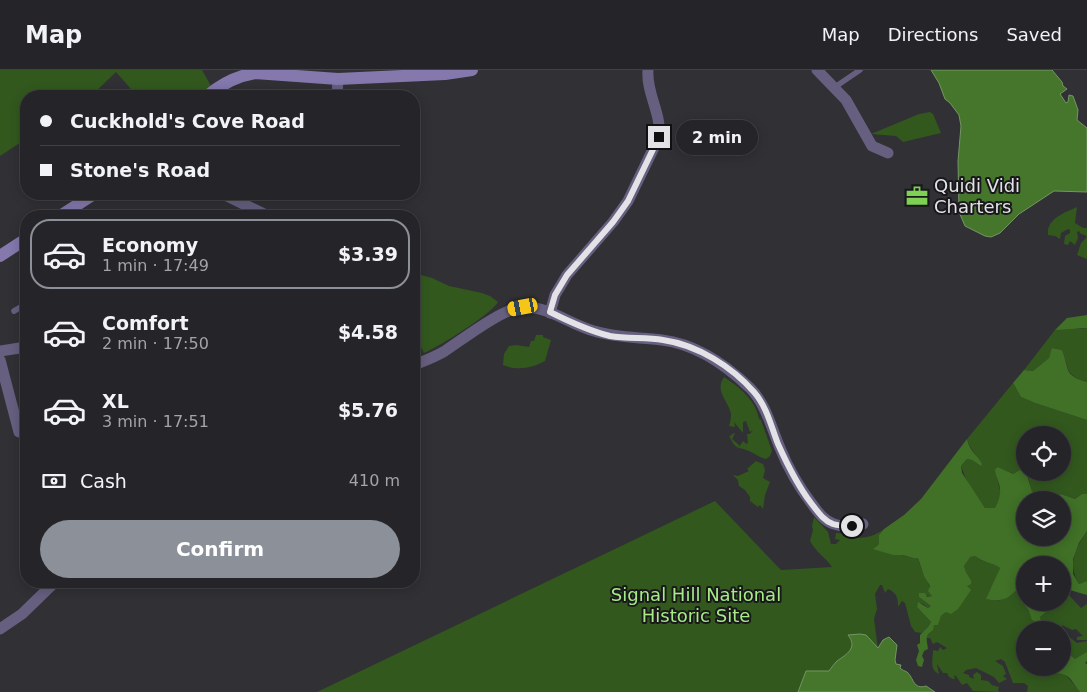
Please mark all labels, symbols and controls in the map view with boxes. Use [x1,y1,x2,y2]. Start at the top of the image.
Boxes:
text: Map [25,21,82,49]
text: Map [822,24,860,45]
text: Directions [888,24,978,45]
text: Saved [1006,24,1062,45]
text: Cuckhold's Cove Road [70,110,305,132]
callout: 2 min [676,120,759,154]
route end [648,126,670,148]
text: 2 min [692,128,742,147]
text: Stone's Road [70,159,210,181]
place label: Quidi Vidi Charters [934,175,1020,217]
office icon: Quidi Vidi Charters [904,183,930,209]
icon: car [42,232,87,277]
text: Economy [102,234,198,256]
text: $3.39 [338,243,398,265]
text: 1 min · 17:49 [102,256,209,275]
car [506,297,539,317]
icon: car [42,310,87,355]
text: Comfort [102,312,189,334]
text: $4.58 [338,321,398,343]
text: 2 min · 17:50 [102,334,209,353]
icon: car [42,388,87,433]
text: XL [102,390,129,412]
text: $5.76 [338,399,398,421]
text: 3 min · 17:51 [102,412,209,431]
map controls [1016,426,1071,676]
button: locate [1016,426,1071,481]
icon: cash [40,467,68,495]
text: Cash [80,470,127,492]
text: 410 m [349,471,400,490]
button: layers [1016,491,1071,546]
route start [841,515,863,537]
button: Confirm [40,520,400,578]
button: + [1016,556,1071,611]
park label: Signal Hill National Historic Site [611,584,781,626]
button: − [1016,621,1071,676]

